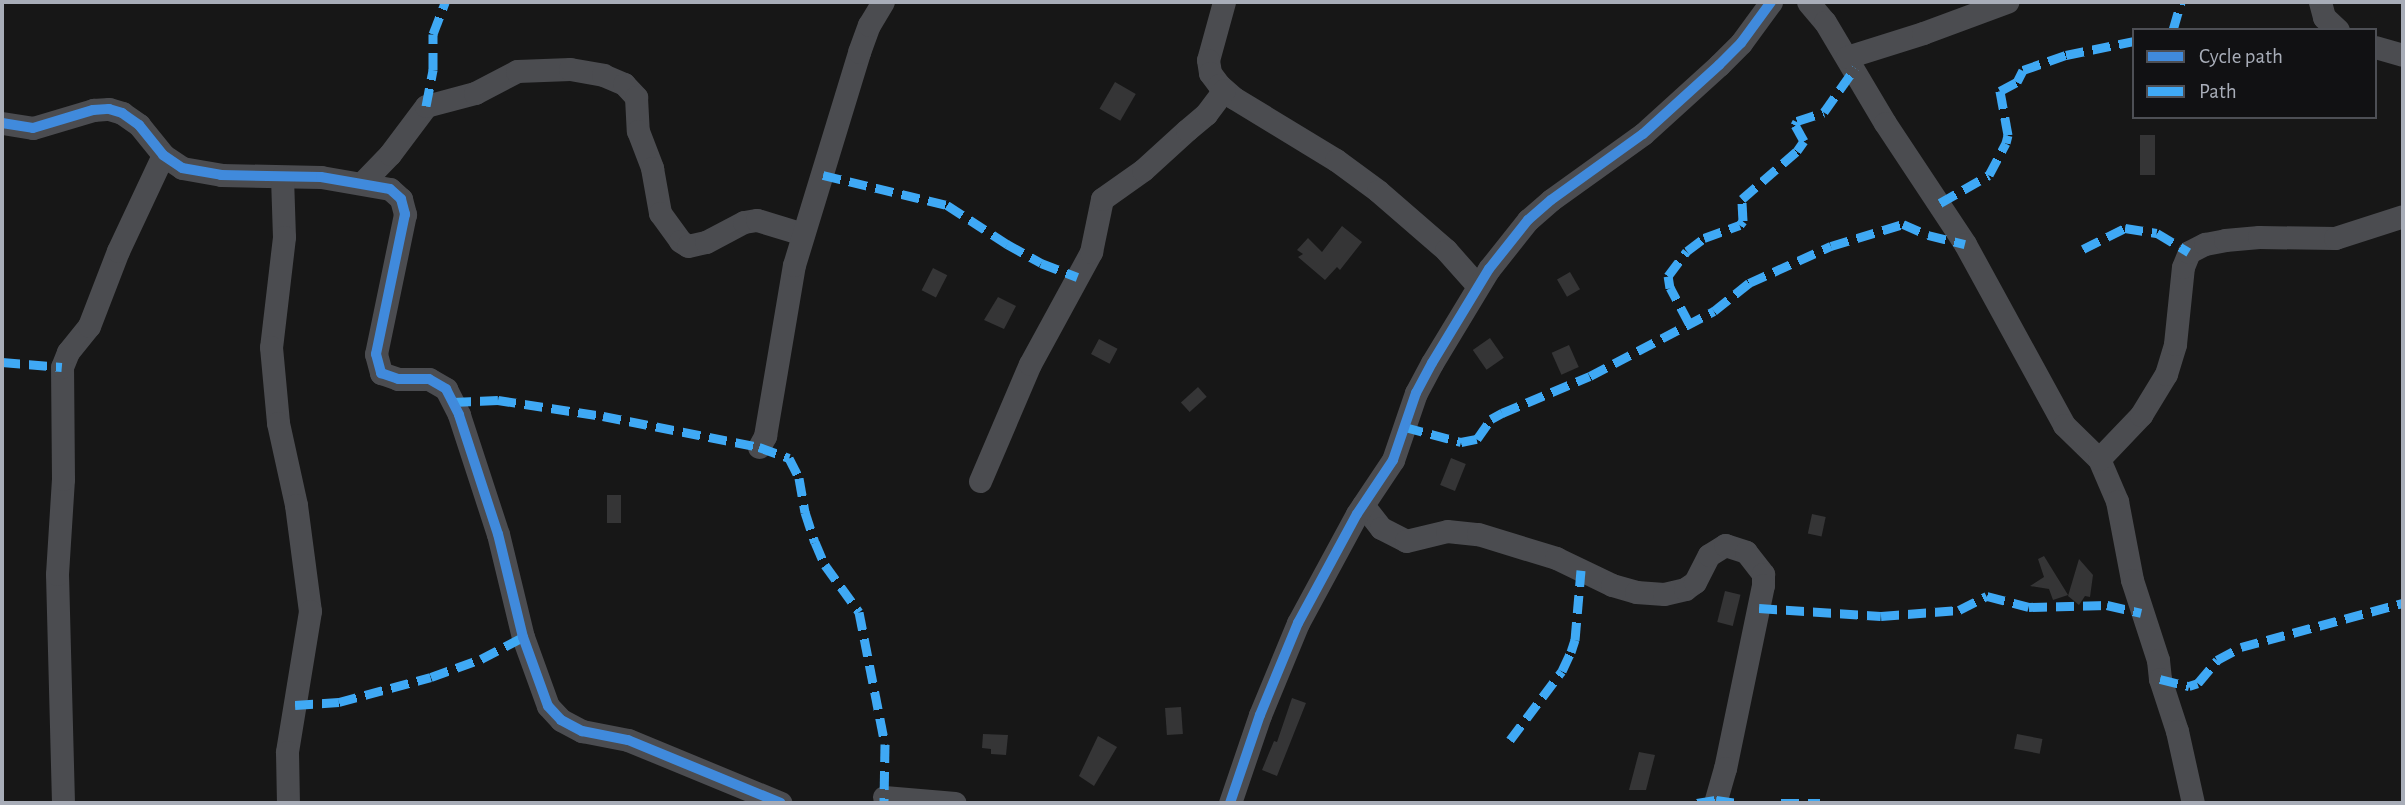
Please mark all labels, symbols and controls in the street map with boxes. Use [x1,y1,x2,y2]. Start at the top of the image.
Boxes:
legend [2132,28,2377,119]
text: Cycle path [2199,46,2283,67]
text: Path [2199,81,2237,102]

